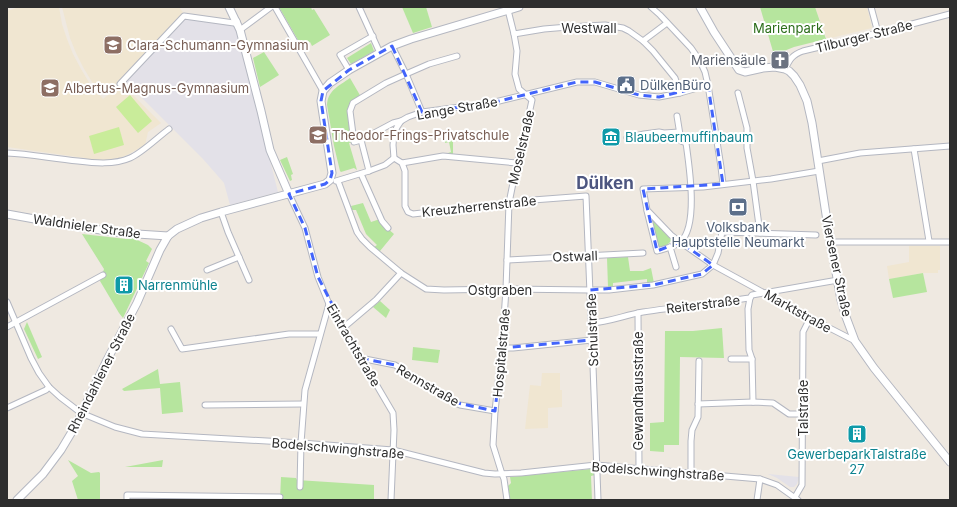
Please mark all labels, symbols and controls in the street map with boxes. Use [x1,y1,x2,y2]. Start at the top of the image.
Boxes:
street label: Tilburger Straße [814,16,914,56]
street label: Westwall [561,20,617,36]
park label: Marienpark [753,20,823,36]
school or university icon: Clara-Schumann-Gymnasium [102,34,124,56]
place label: Clara-Schumann-Gymnasium [127,37,309,53]
church icon: Mariensäule [769,49,791,71]
place label: Mariensäule [691,52,766,68]
public building icon: DülkenBüro [615,74,637,96]
school or university icon: Albertus-Magnus-Gymnasium [39,77,61,99]
place label: DülkenBüro [640,77,711,93]
place label: Albertus-Magnus-Gymnasium [64,80,249,96]
street label: Lange Straße [415,93,499,123]
street label: Moselstraße [505,108,537,186]
school or university icon: Theodor-Frings-Privatschule [307,124,329,146]
museum icon: Blaubeermuffinbaum [600,126,622,148]
place label: Theodor-Frings-Privatschule [332,127,509,143]
place label: Blaubeermuffinbaum [625,129,753,145]
district label: Dülken [576,173,634,193]
street label: Kreuzherrenstraße [421,192,537,220]
bank icon: Volksbank Hauptstelle Neumarkt [727,196,749,218]
street label: Waldnieler Straße [32,211,142,241]
street label: Viersener Straße [818,214,856,318]
place label: Volksbank Hauptstelle Neumarkt [671,219,805,250]
street label: Ostwall [552,247,598,265]
building icon: Narrenmühle [113,274,135,296]
place label: Narrenmühle [138,277,218,293]
street label: Ostgraben [468,282,532,298]
street label: Marktstraße [762,286,834,336]
street label: Reiterstraße [665,292,741,316]
street label: Schulstraße [583,293,601,367]
street label: Eintrachtstraße [324,301,384,389]
street label: Hospitalstraße [489,308,513,398]
street label: Rheindahlener Straße [64,310,138,436]
street label: Gewandhausstraße [630,331,646,451]
street label: Rennstraße [394,361,462,409]
street label: Talstraße [795,380,811,436]
building icon: GewerbeparkTalstraße 27 [846,423,868,445]
street label: Bodelschwinghstraße [271,434,405,462]
place label: GewerbeparkTalstraße 27 [787,446,927,477]
street label: Bodelschwinghstraße [591,458,725,484]

